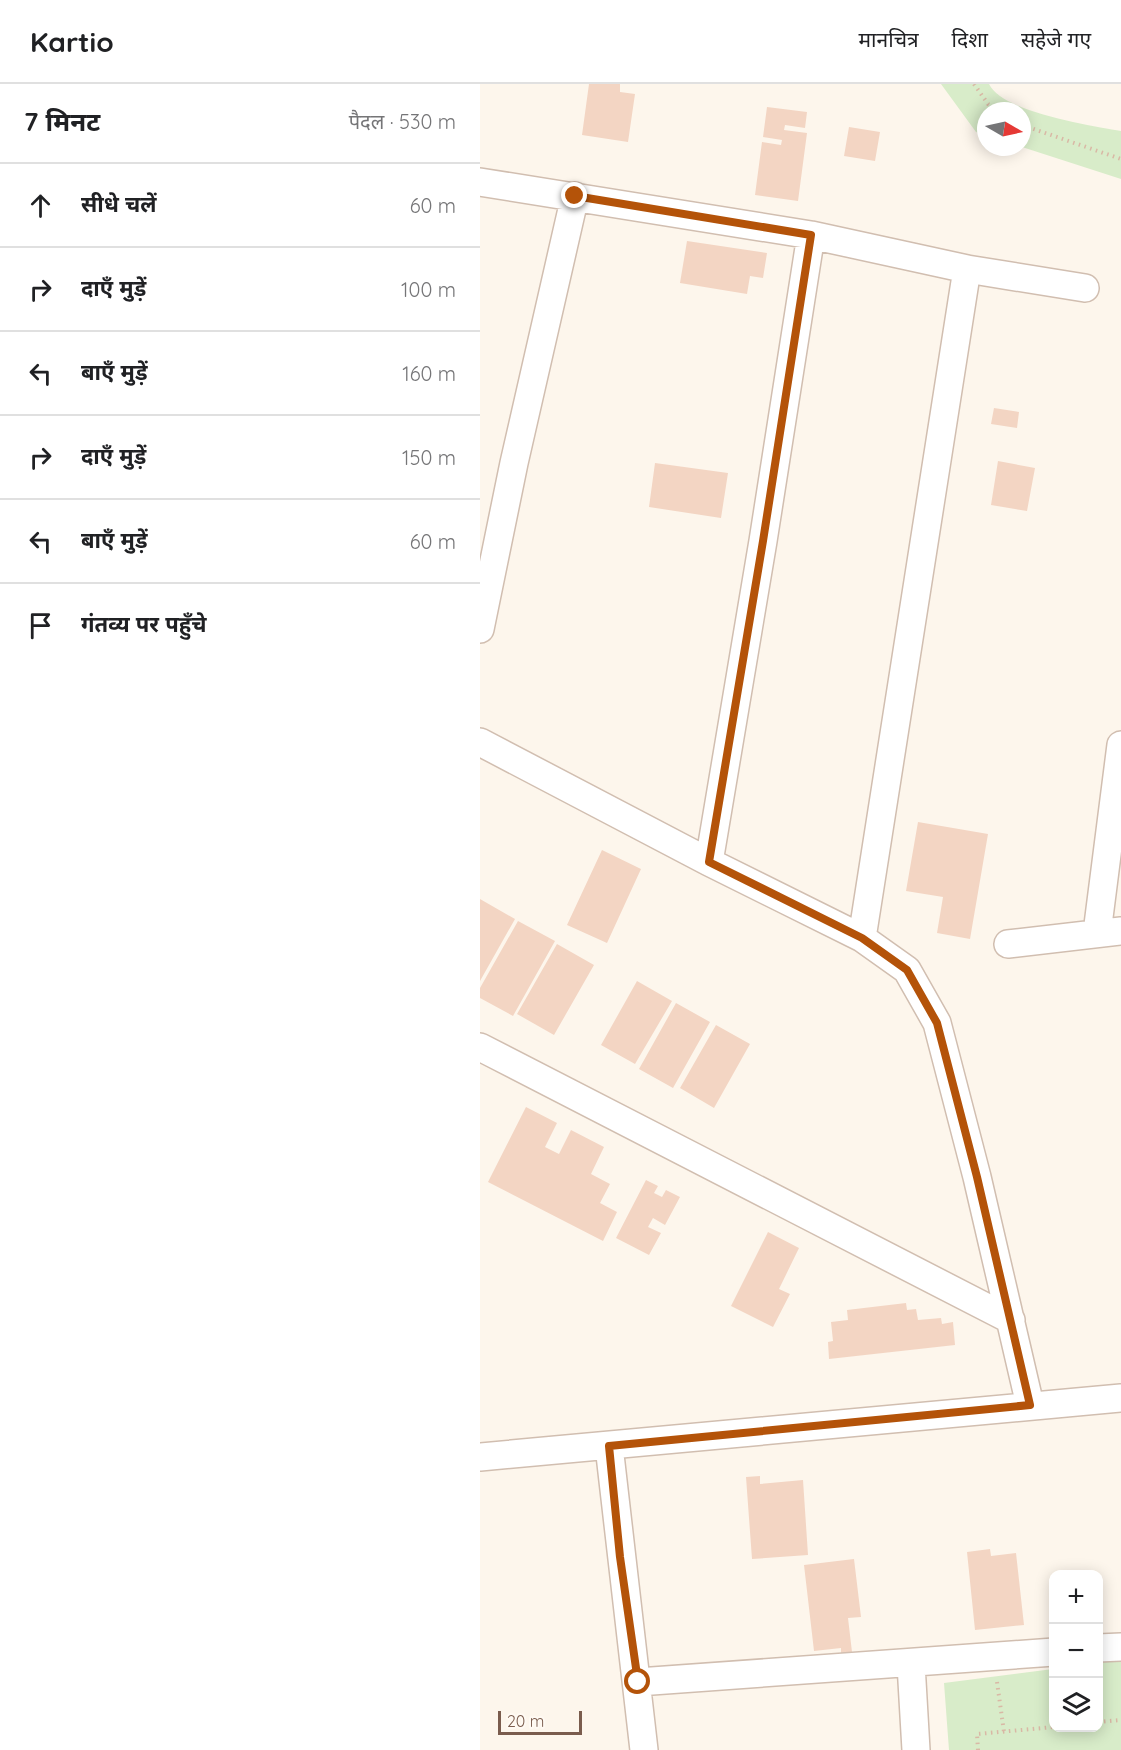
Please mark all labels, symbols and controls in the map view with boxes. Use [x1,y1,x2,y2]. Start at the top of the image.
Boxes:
text: Kartio [30,24,114,59]
text: मानचित्र [859,26,919,52]
text: दिशा [952,26,988,52]
text: सहेजे गए [1021,26,1091,52]
north arrow [977,102,1031,156]
text: 7 मिनट [24,105,100,138]
text: पैदल · 530 m [349,109,456,134]
route end [561,182,587,208]
icon: ahead [24,189,57,222]
text: सीधे चलें [81,190,157,218]
text: 60 m [410,193,456,218]
icon: right [24,273,57,306]
text: दाएँ मुड़ें [81,274,146,302]
text: 100 m [401,277,456,302]
icon: left [24,357,57,390]
text: बाएँ मुड़ें [81,358,147,386]
text: 160 m [402,361,456,386]
icon: right [24,441,57,474]
text: दाएँ मुड़ें [81,442,146,470]
text: 150 m [402,445,456,470]
icon: left [24,525,57,558]
text: बाएँ मुड़ें [81,526,147,554]
text: 60 m [410,529,456,554]
icon: arrive [24,609,57,642]
text: गंतव्य पर पहुँचे [81,610,206,638]
map controls [1049,1570,1103,1732]
button: + [1049,1570,1103,1624]
button: − [1049,1624,1103,1678]
route start [624,1668,650,1694]
button: layers [1049,1678,1103,1732]
scale bar [498,1708,582,1736]
text: 20 m [507,1711,544,1731]

